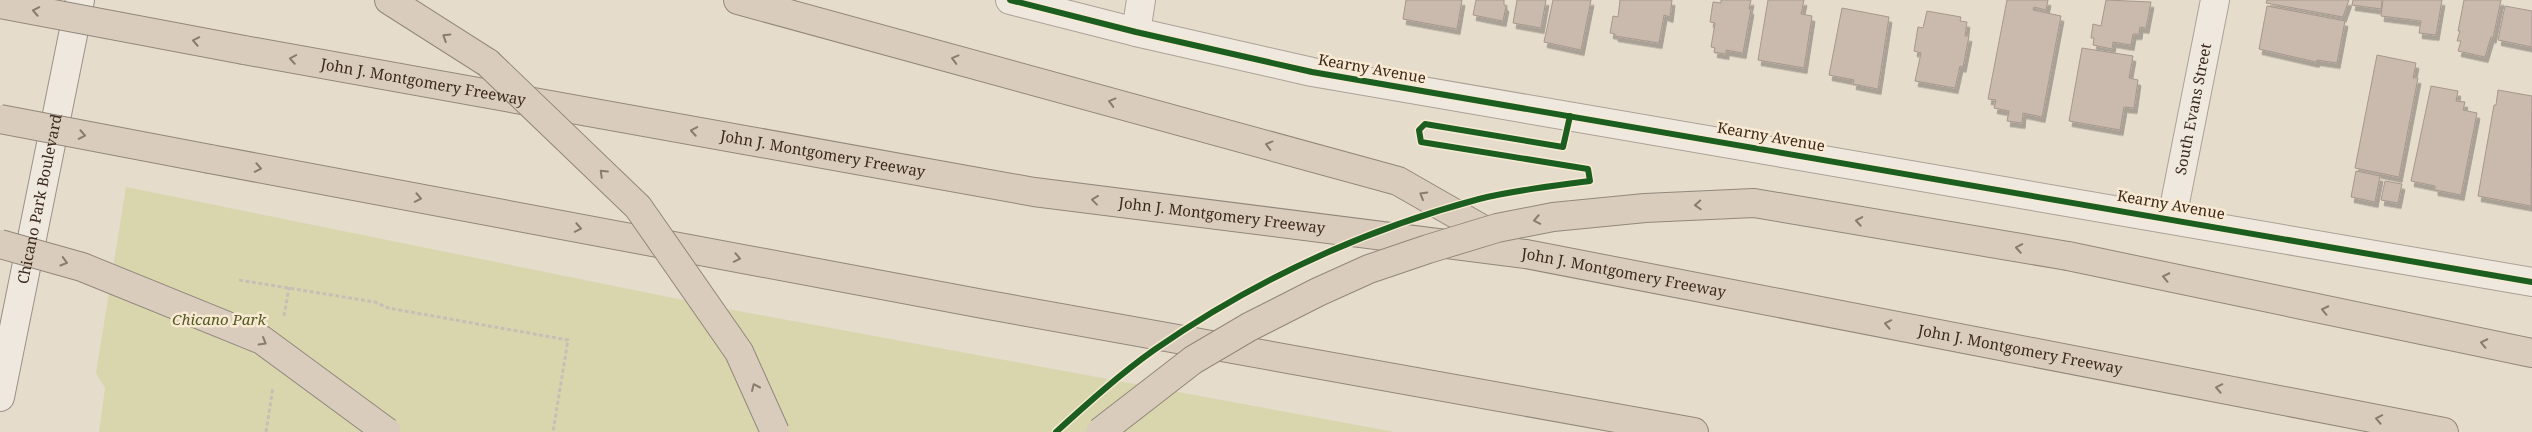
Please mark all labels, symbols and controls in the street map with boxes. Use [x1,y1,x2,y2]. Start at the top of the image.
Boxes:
one-way arrow [32,6,41,17]
one-way arrow [443,33,452,43]
one-way arrow [192,37,201,47]
street label: South Evans Street [2170,41,2215,176]
street label: Kearny Avenue [1317,49,1428,87]
street label: John J. Montgomery Freeway [318,53,528,110]
one-way arrow [951,54,960,65]
one-way arrow [288,55,297,65]
one-way arrow [1108,98,1117,108]
street label: Chicano Park Boulevard [12,112,66,286]
street label: Kearny Avenue [1716,117,1827,155]
street label: John J. Montgomery Freeway [718,125,927,181]
one-way arrow [689,126,698,137]
one-way arrow [78,129,87,139]
one-way arrow [1265,141,1273,151]
one-way arrow [254,162,263,172]
one-way arrow [599,170,608,179]
street label: Kearny Avenue [2116,185,2227,223]
one-way arrow [1419,191,1428,201]
one-way arrow [414,192,422,202]
street label: John J. Montgomery Freeway [1117,192,1327,238]
one-way arrow [1091,195,1099,206]
one-way arrow [1694,200,1702,211]
one-way arrow [1532,214,1541,225]
one-way arrow [1855,216,1864,226]
one-way arrow [573,222,582,232]
street label: John J. Montgomery Freeway [1519,242,1728,302]
one-way arrow [2015,243,2024,253]
one-way arrow [733,252,742,262]
one-way arrow [59,256,67,266]
one-way arrow [2162,272,2171,282]
one-way arrow [2321,305,2330,316]
park label: Chicano Park [172,309,266,329]
one-way arrow [1884,319,1893,330]
street label: John J. Montgomery Freeway [1916,319,2125,379]
one-way arrow [258,335,267,345]
one-way arrow [2480,338,2489,349]
one-way arrow [750,383,761,392]
one-way arrow [2215,384,2224,394]
one-way arrow [2375,415,2383,425]

